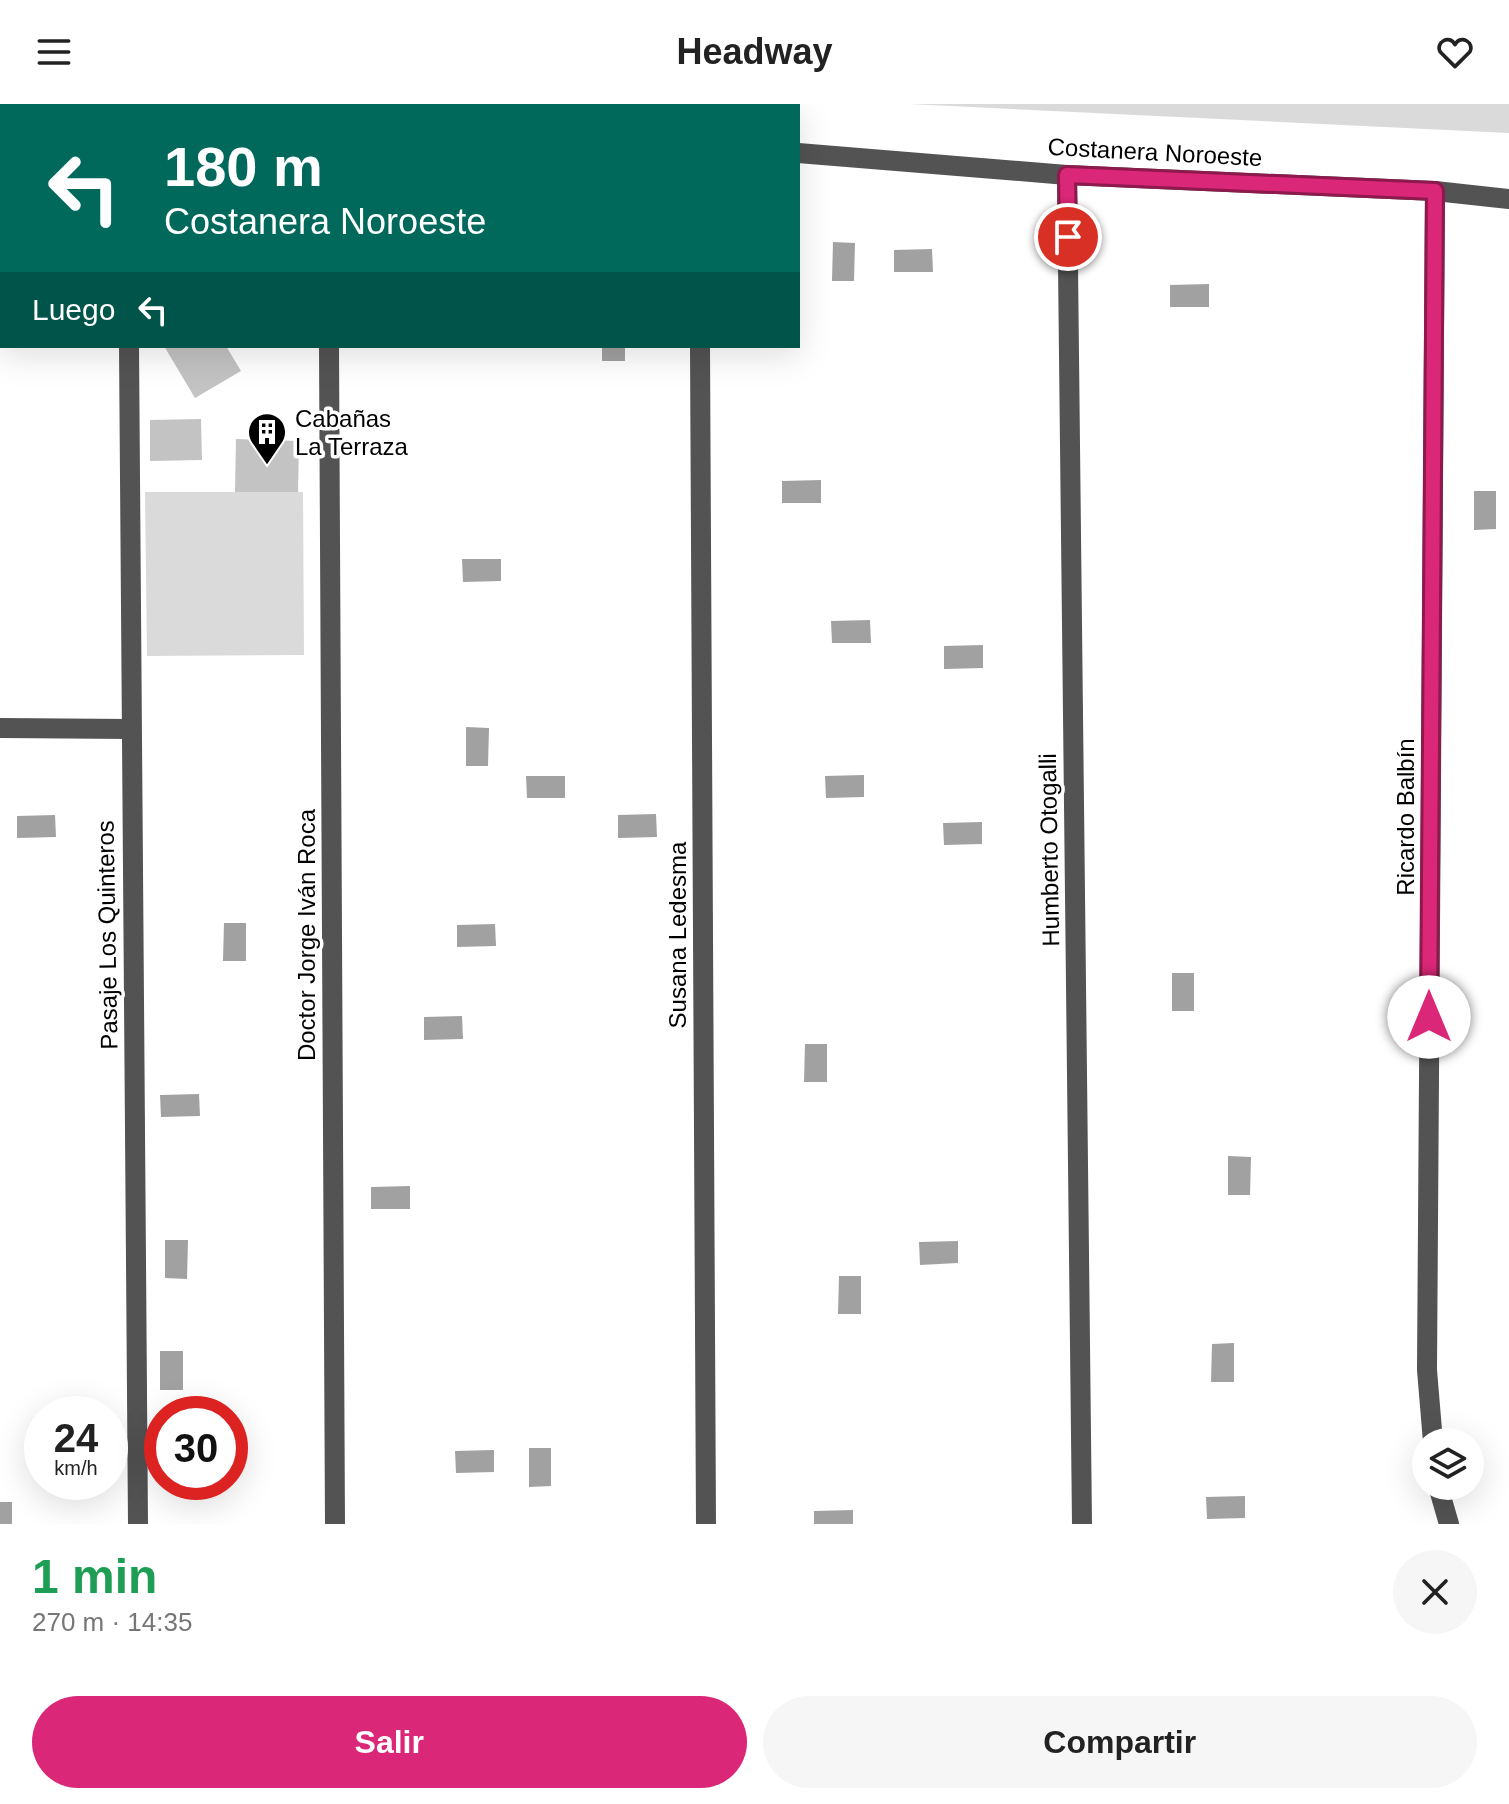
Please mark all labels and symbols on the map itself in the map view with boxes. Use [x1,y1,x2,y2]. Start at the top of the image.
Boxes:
street label: Costanera Noroeste [1047,133,1263,171]
pin [1034,203,1102,271]
place label: Cabañas La Terraza [295,405,409,460]
building icon: Cabañas La Terraza [246,411,288,466]
street label: Ricardo Balbín [1392,738,1419,896]
street label: Humberto Otogalli [1034,753,1064,947]
street label: Doctor Jorge Iván Roca [293,808,320,1061]
street label: Pasaje Los Quinteros [91,820,123,1050]
street label: Susana Ledesma [664,841,691,1028]
position arrow [1387,975,1471,1059]
speed limit sign: 30 [144,1396,248,1500]

